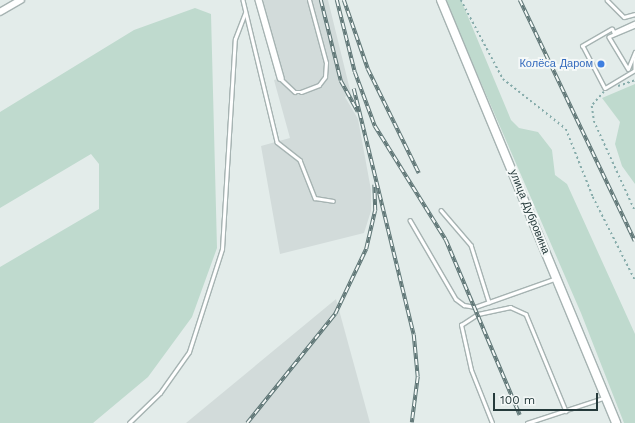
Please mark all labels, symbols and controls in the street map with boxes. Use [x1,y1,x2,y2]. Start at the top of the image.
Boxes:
place label: Колёса Даром [519,57,593,71]
marker: Колёса Даром [596,59,606,69]
street label: улица Дубровина [506,168,552,256]
scale bar [495,385,600,411]
text: 100 m [500,393,535,407]

